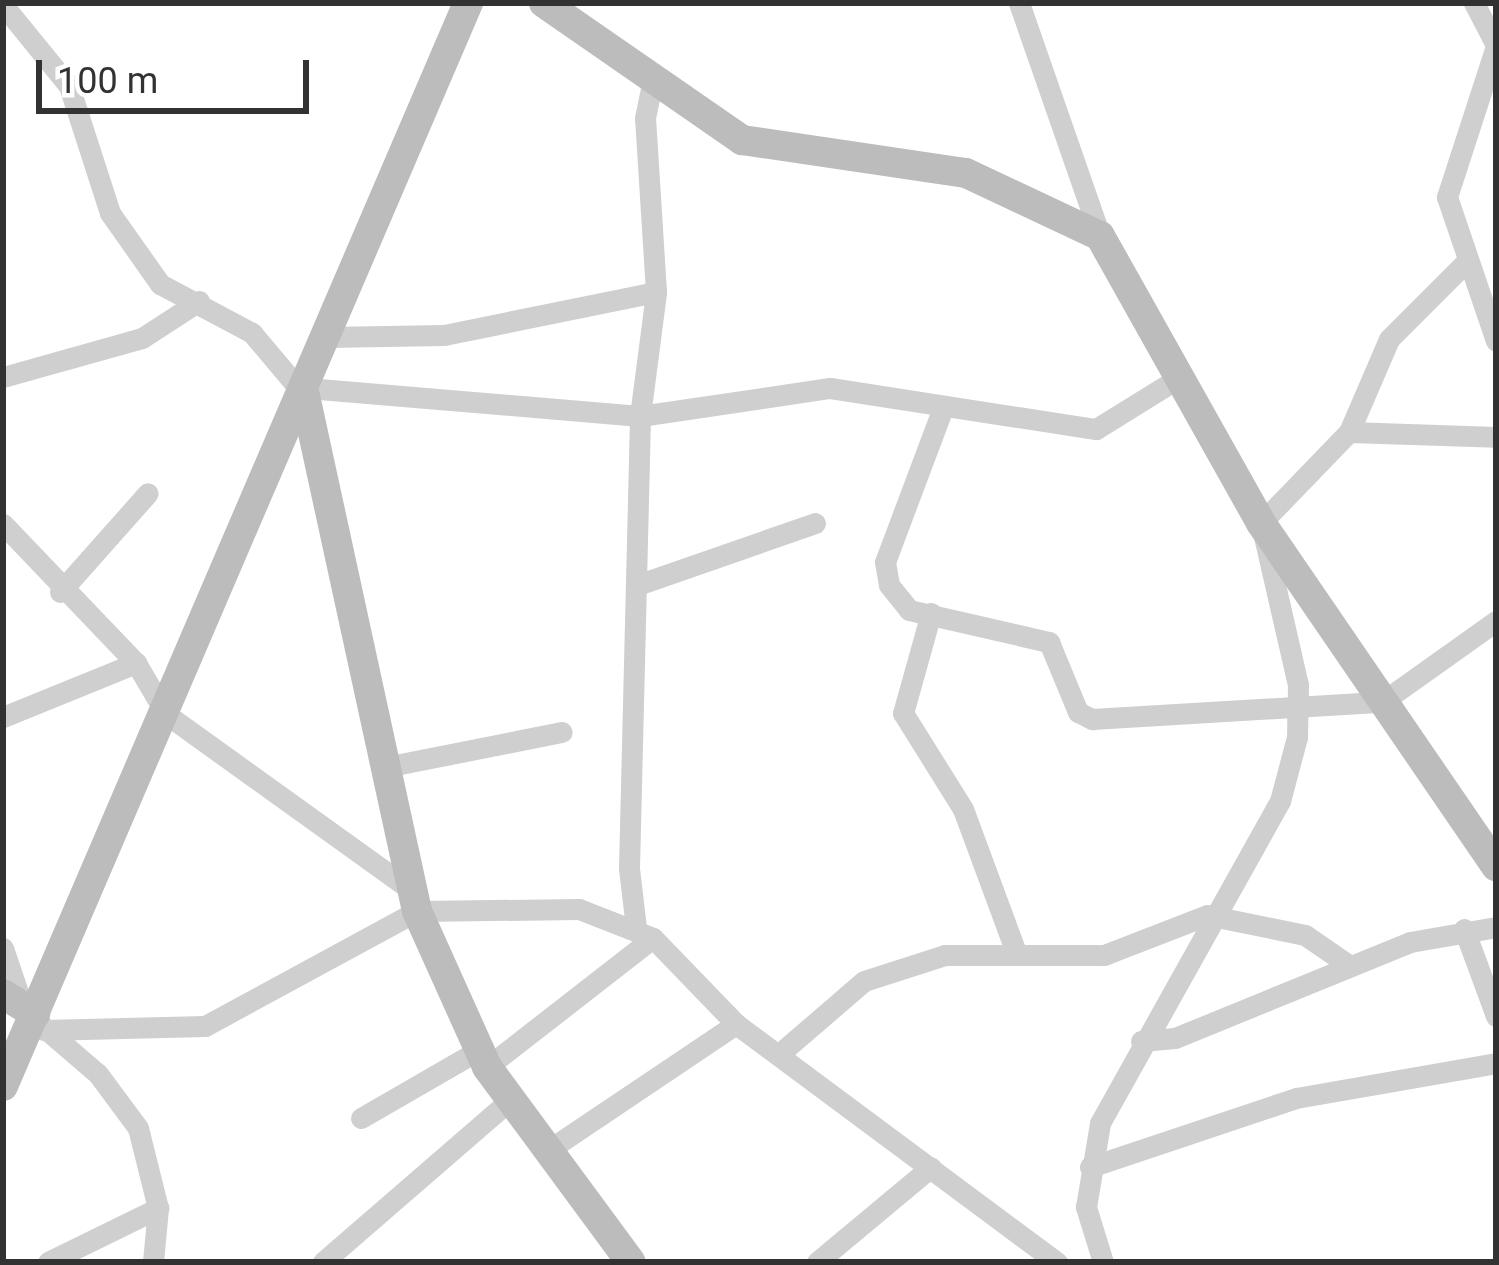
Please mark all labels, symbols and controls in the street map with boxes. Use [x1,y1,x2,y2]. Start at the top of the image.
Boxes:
scale bar [42,36,315,110]
text: 100 m [57,60,158,102]

